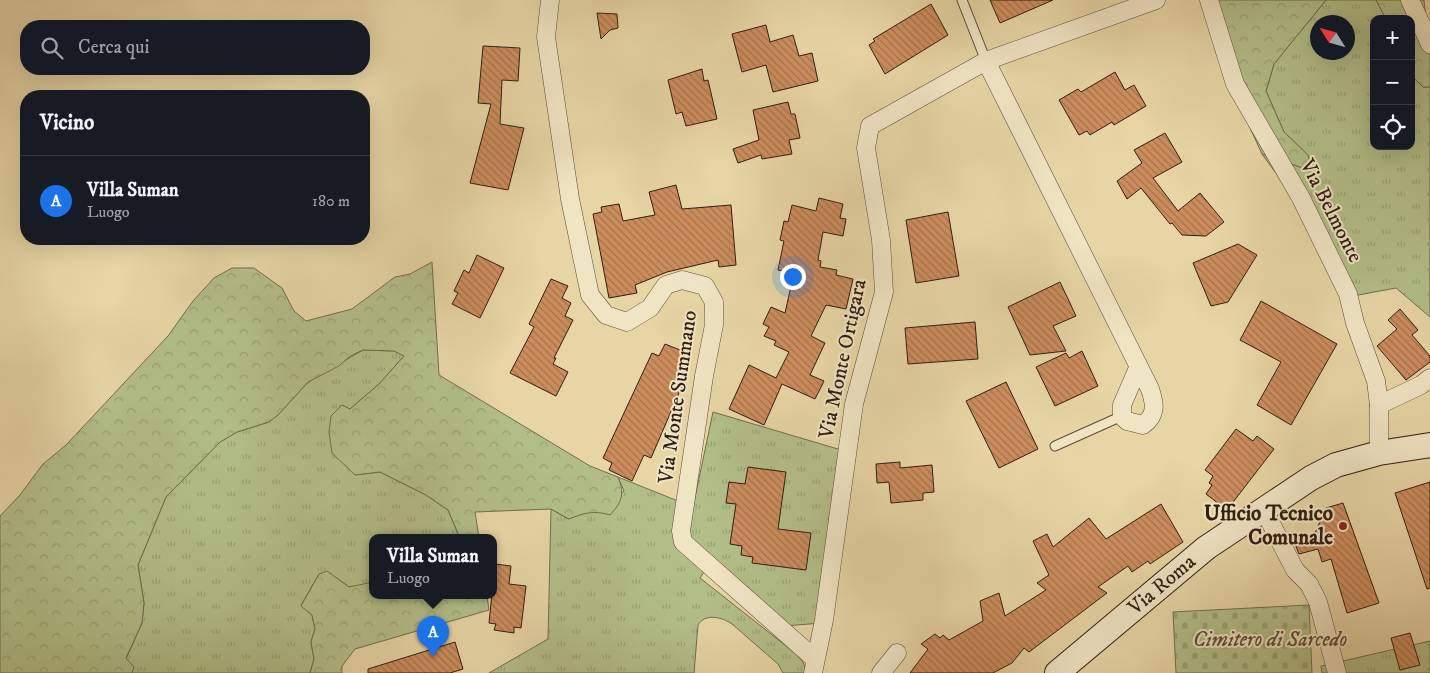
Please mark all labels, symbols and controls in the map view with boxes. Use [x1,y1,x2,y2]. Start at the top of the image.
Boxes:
north arrow [1310,15,1355,60]
map controls [1370,15,1415,150]
button: + [1370,15,1415,60]
search box [20,20,370,75]
icon: search [38,34,66,62]
text: Cerca qui [78,36,149,59]
button: − [1370,60,1415,105]
button: locate [1370,105,1415,150]
text: Vicino [40,110,94,136]
street label: Via Belmonte [1293,154,1368,267]
text: Villa Suman [87,179,179,202]
text: A [51,191,61,211]
text: 180 m [312,191,350,211]
text: Luogo [87,202,130,222]
your location [780,264,806,290]
street label: Via Monte Ortigara [813,277,873,442]
street label: Via Monte Summano [653,309,703,486]
place label: Ufficio Tecnico Comunale [1204,501,1333,551]
marker: Ufficio Tecnico Comunale [1337,520,1349,532]
popup [369,534,497,599]
text: Villa Suman [387,545,479,568]
street label: Via Roma [1122,549,1201,622]
text: Luogo [387,568,430,588]
pin: A [417,616,449,657]
park label: Cimitero di Sarcedo [1193,627,1347,653]

